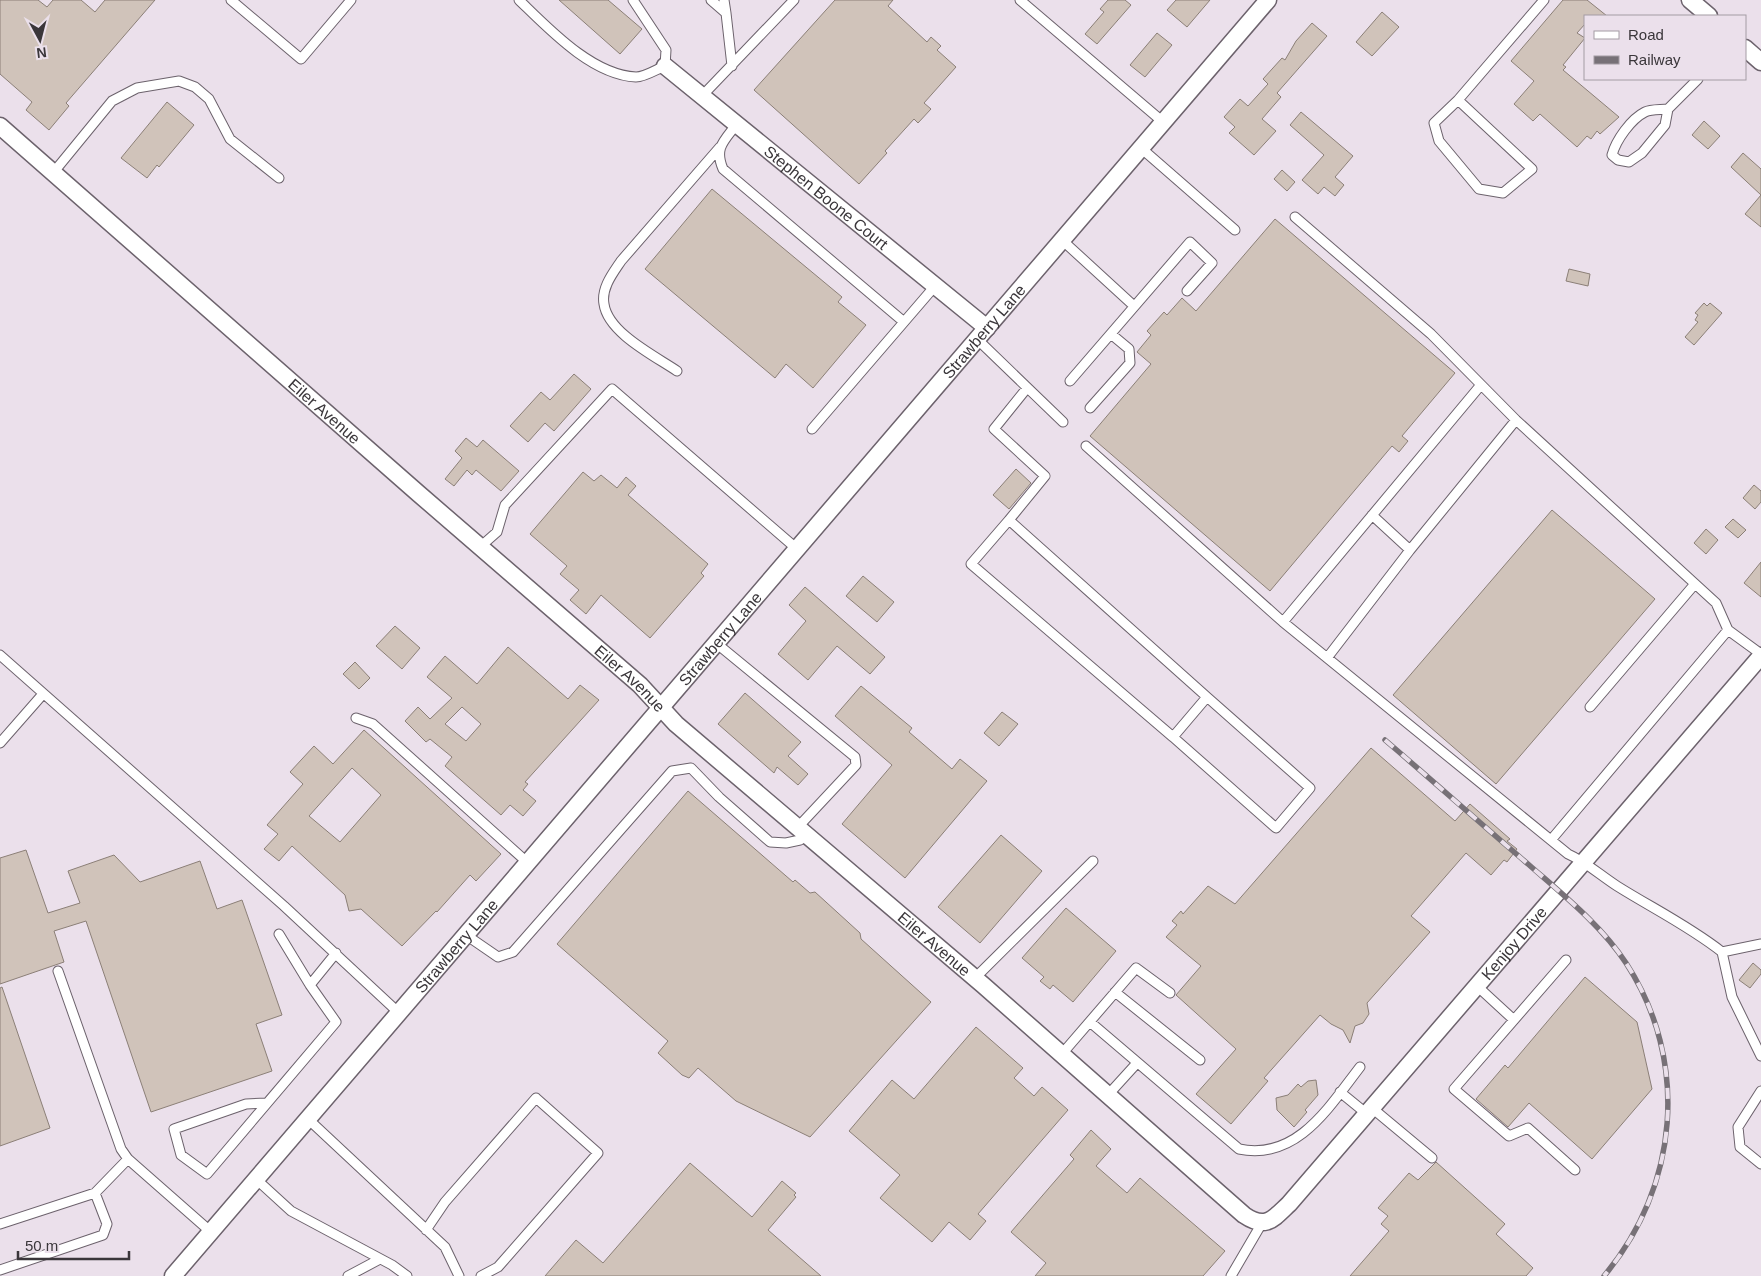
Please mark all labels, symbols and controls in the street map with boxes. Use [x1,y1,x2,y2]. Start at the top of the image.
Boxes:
north arrow [15,15,65,65]
legend [1584,15,1746,80]
text: Road [1628,26,1664,43]
text: N [36,44,48,61]
text: Railway [1628,51,1681,68]
street label: Stephen Boone Court [761,142,892,253]
street label: Strawberry Lane [939,281,1029,382]
street label: Eiler Avenue [285,375,364,447]
street label: Strawberry Lane [676,589,765,689]
street label: Eiler Avenue [591,642,668,715]
street label: Strawberry Lane [412,896,501,996]
street label: Kenjoy Drive [1478,903,1550,983]
street label: Eiler Avenue [894,909,974,980]
scale bar [18,1228,129,1260]
text: 50 m [25,1237,58,1254]

